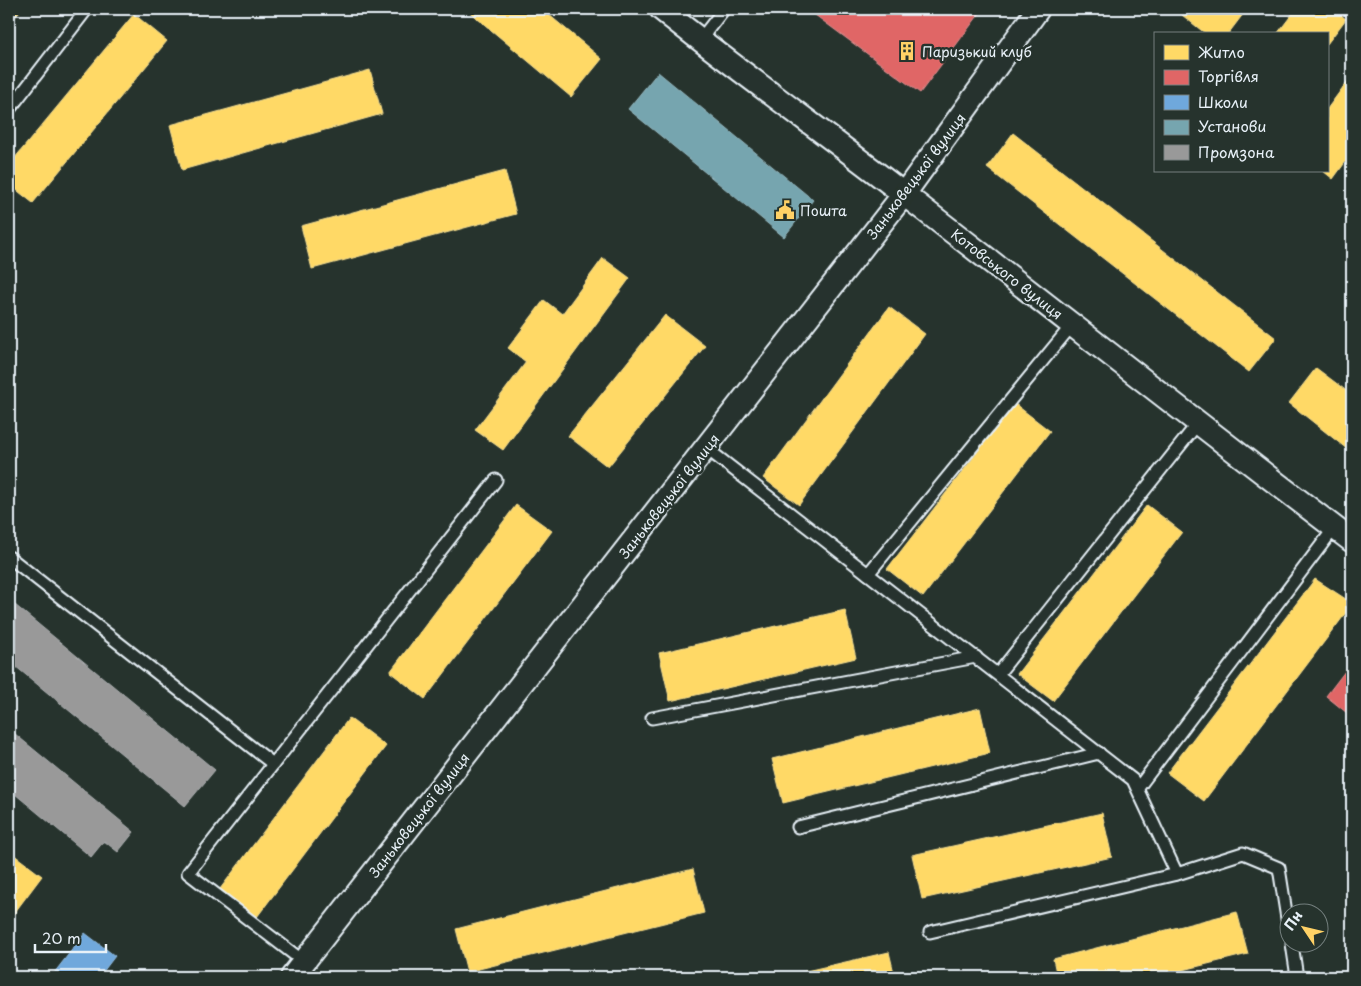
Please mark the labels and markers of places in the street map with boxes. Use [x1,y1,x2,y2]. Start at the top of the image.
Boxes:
building icon: Паризький клуб [896,40,918,62]
place label: Паризький клуб [922,41,1032,62]
public building icon: Пошта [774,199,796,221]
place label: Пошта [800,200,847,221]

